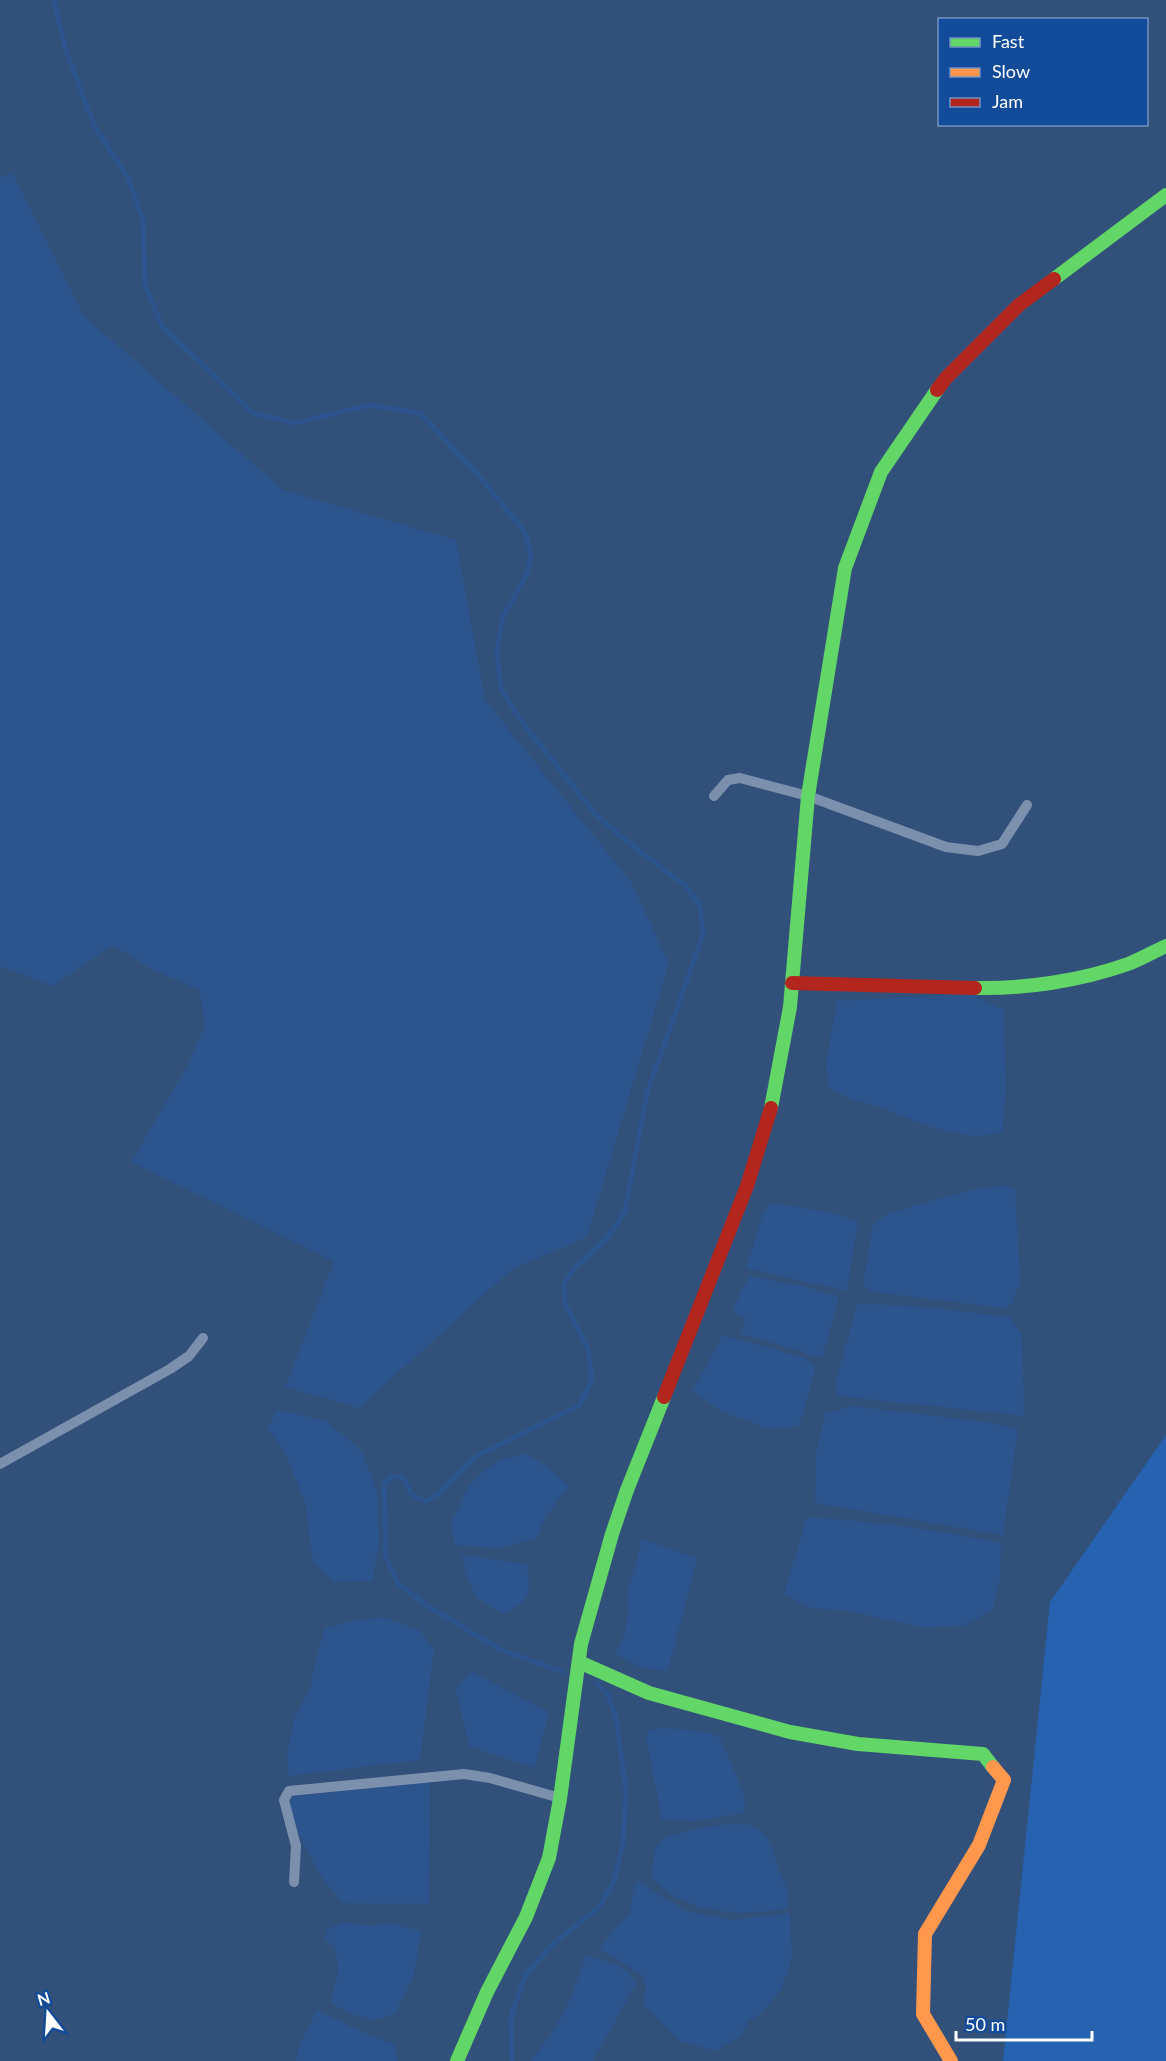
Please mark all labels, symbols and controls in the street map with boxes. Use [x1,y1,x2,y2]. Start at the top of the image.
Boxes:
legend [938,18,1148,126]
text: Fast [992,30,1025,52]
text: Slow [992,60,1030,82]
text: Jam [992,90,1023,112]
north arrow [18,1983,78,2043]
text: N [35,1987,52,2009]
scale bar [956,2004,1092,2042]
text: 50 m [965,2013,1005,2035]

